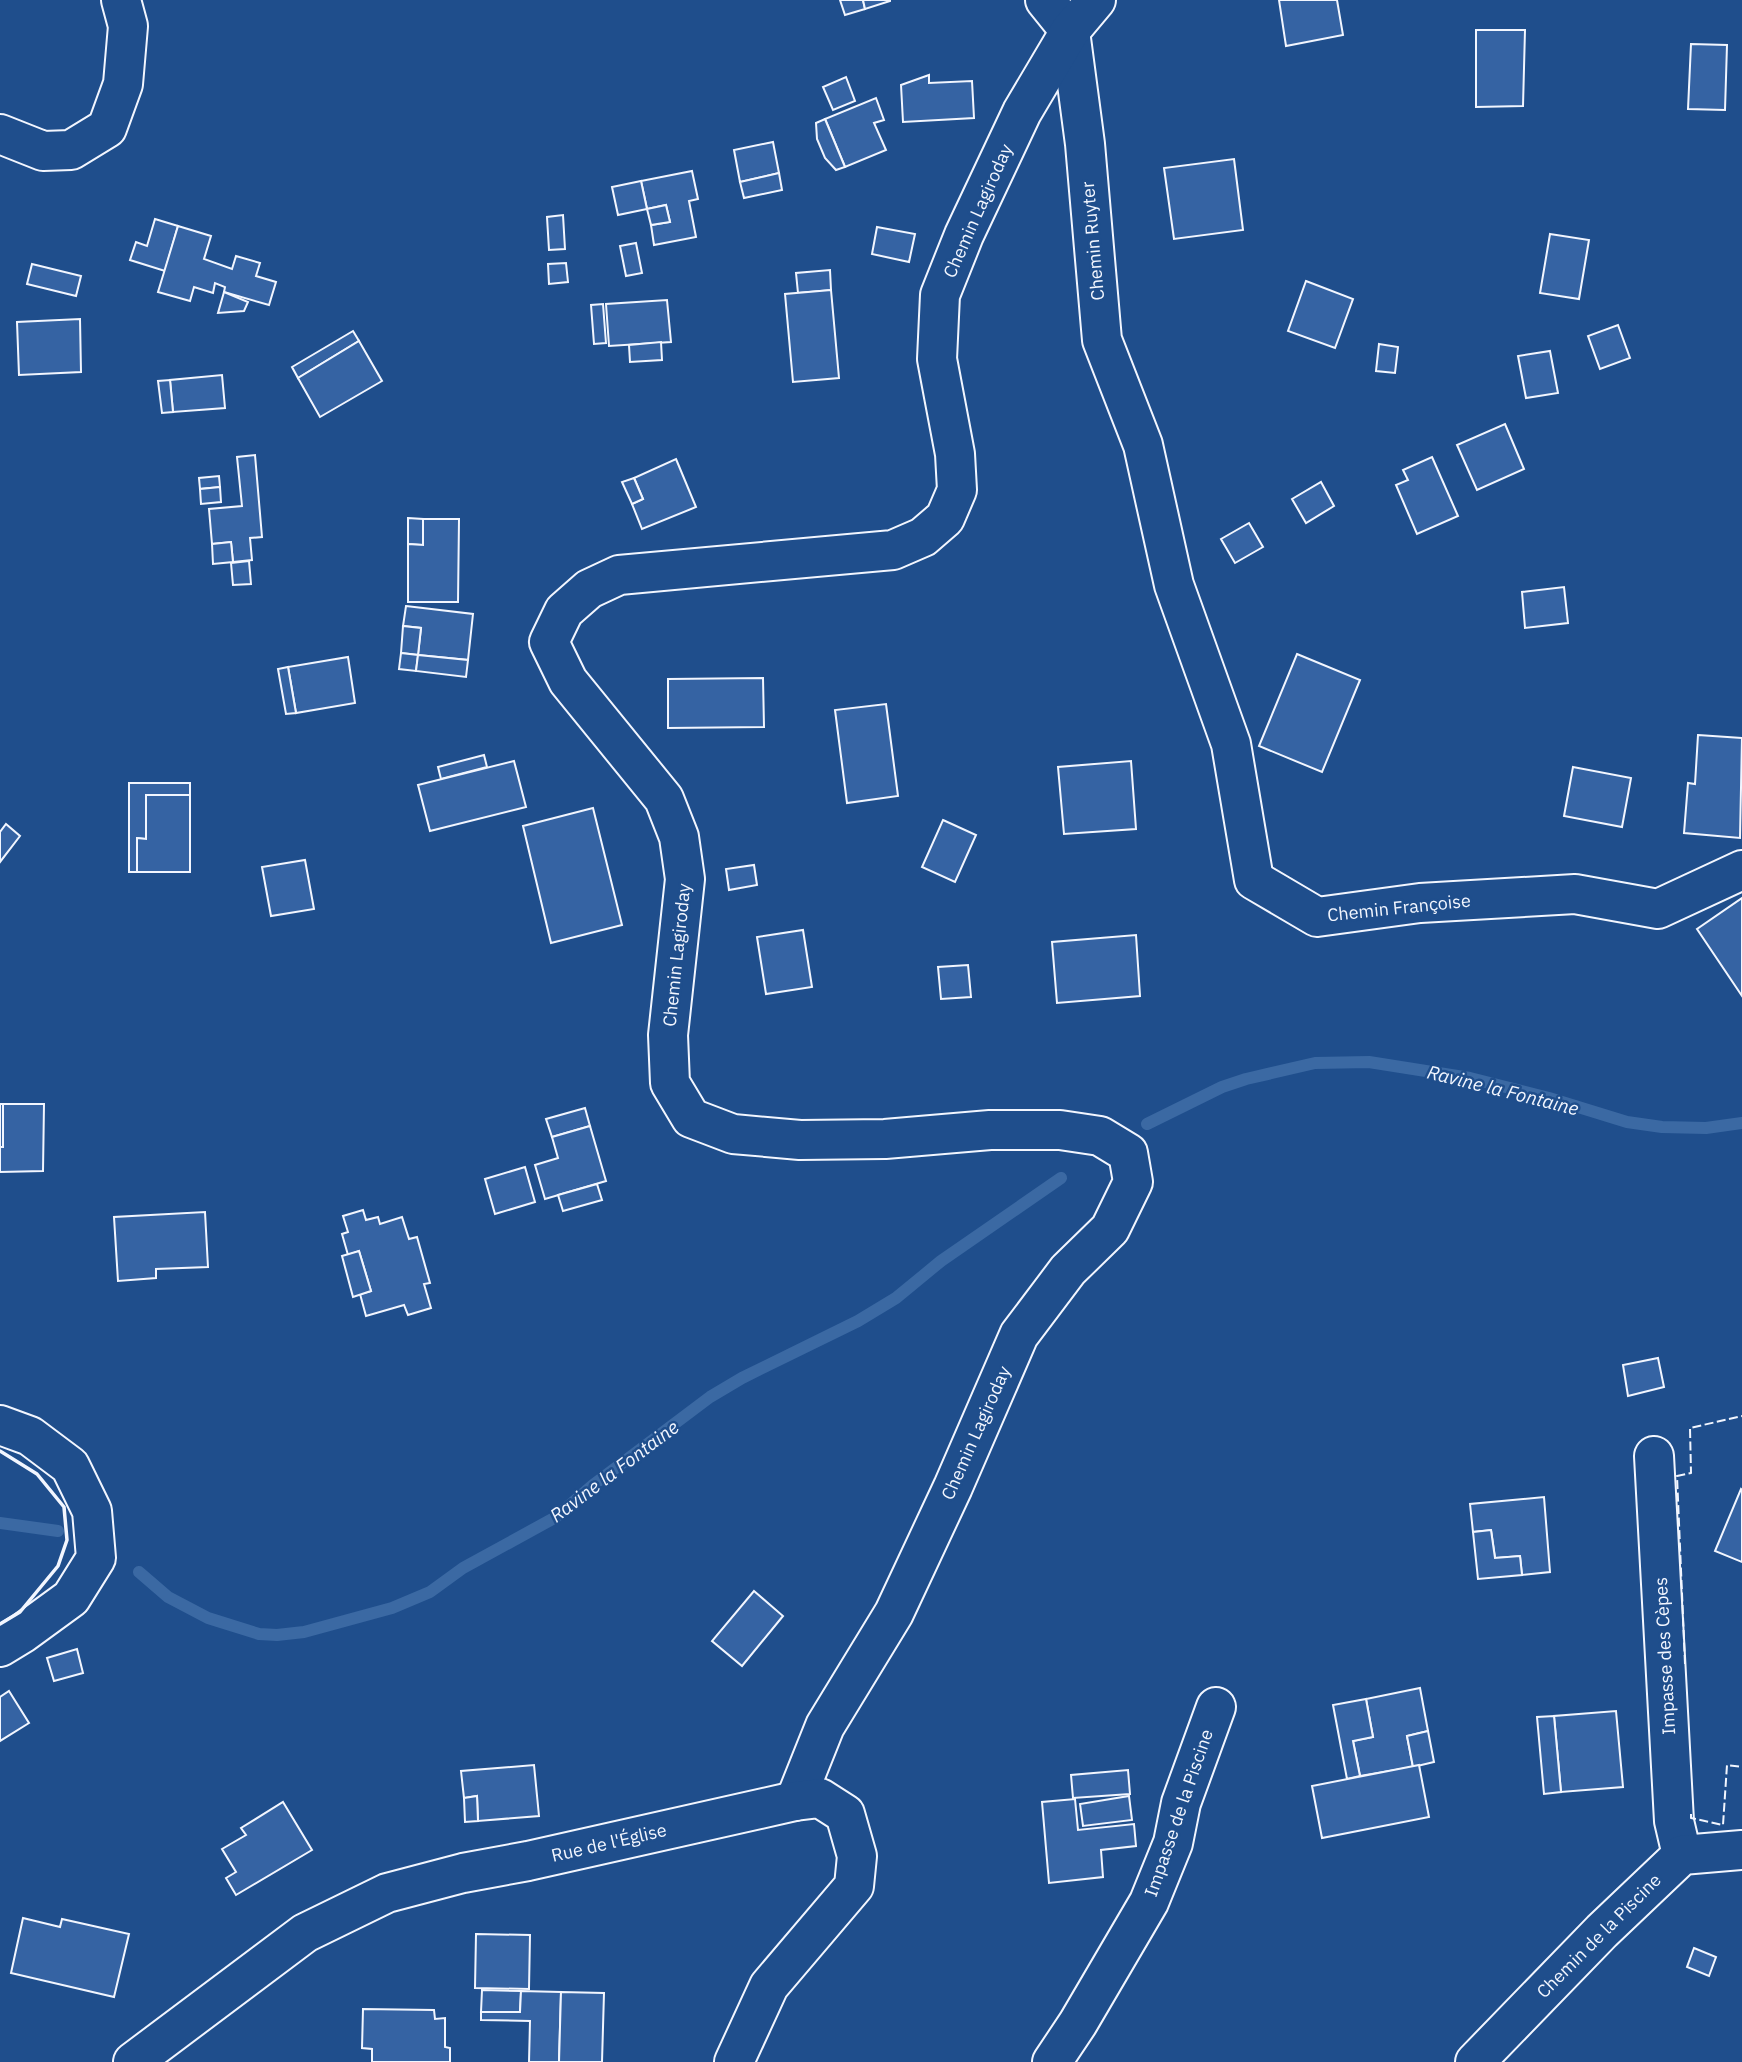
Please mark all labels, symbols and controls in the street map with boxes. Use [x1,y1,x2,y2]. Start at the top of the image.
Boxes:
street label: Chemin Lagiroday [938,140,1017,281]
street label: Chemin Ruyter [1076,180,1109,302]
street label: Chemin Lagiroday [658,882,695,1028]
street label: Chemin Françoise [1326,889,1472,926]
water label: Ravine la Fontaine [1425,1060,1582,1121]
street label: Chemin Lagiroday [936,1362,1015,1503]
water label: Ravine la Fontaine [545,1415,683,1527]
street label: Impasse des Cèpes [1649,1577,1680,1736]
street label: Impasse de la Piscine [1139,1726,1218,1900]
street label: Rue de l'Église [549,1818,669,1867]
street label: Chemin de la Piscine [1531,1868,1666,2003]

